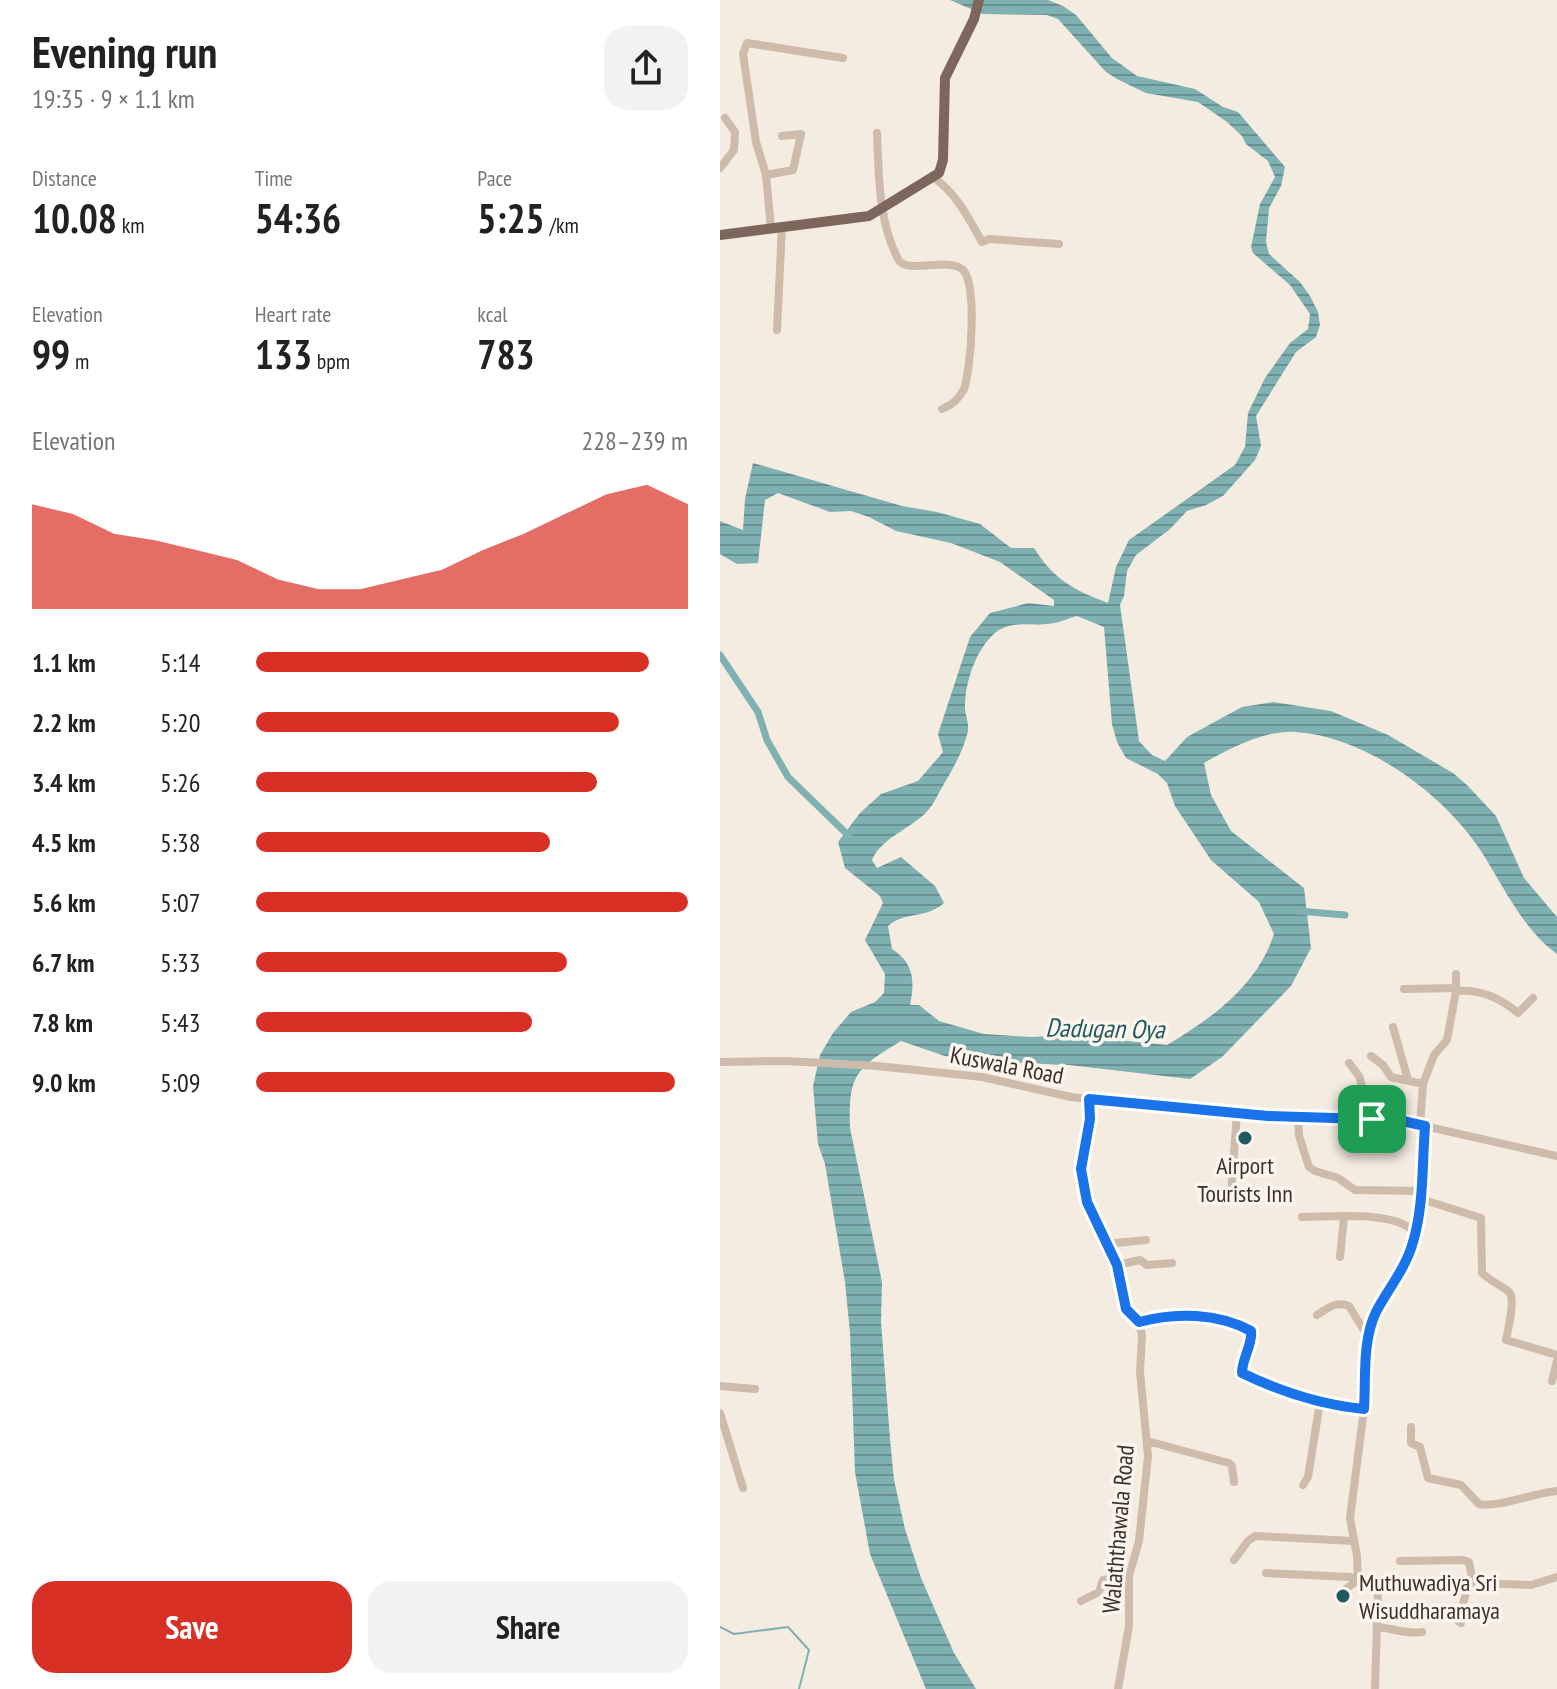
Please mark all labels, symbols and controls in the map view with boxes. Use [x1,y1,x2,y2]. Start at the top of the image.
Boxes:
text: Evening run [32,23,217,80]
button: share [604,26,688,110]
text: 19:35 · 9 × 1.1 km [32,82,195,115]
text: Distance [32,164,97,192]
text: Time [255,164,293,192]
text: Pace [477,164,512,192]
text: 10.08 [32,192,117,244]
text: 54:36 [255,192,341,244]
text: 5:25 [477,192,545,244]
text: km [117,211,145,239]
text: /km [545,211,579,239]
text: Elevation [32,300,103,328]
text: Heart rate [255,300,331,328]
text: kcal [477,300,507,328]
text: 99 [32,328,70,380]
text: 133 [255,328,312,380]
text: 783 [477,328,535,380]
text: m [70,347,89,375]
text: bpm [312,347,350,375]
text: Elevation [32,424,115,457]
text: 228–239 m [582,424,688,457]
text: 1.1 km [32,646,96,679]
text: 5:14 [160,646,200,679]
text: 2.2 km [32,706,96,739]
text: 5:20 [160,706,200,739]
text: 3.4 km [32,766,96,799]
text: 5:26 [160,766,200,799]
text: 4.5 km [32,826,96,859]
text: 5:38 [160,826,200,859]
text: 5.6 km [32,886,96,919]
text: 5:07 [160,886,200,919]
text: 6.7 km [32,946,95,979]
text: 5:33 [160,946,200,979]
text: 7.8 km [32,1006,93,1039]
text: 5:43 [160,1006,200,1039]
water label: Dadugan Oya [1045,1010,1167,1046]
street label: Kuswala Road [948,1039,1066,1091]
text: 9.0 km [32,1066,96,1099]
text: 5:09 [160,1066,200,1099]
pin [1338,1085,1406,1153]
icon: arrive [1350,1097,1394,1141]
marker: Airport Tourists Inn [1236,1129,1254,1147]
place label: Airport Tourists Inn [1197,1150,1293,1209]
street label: Walaththawala Road [1095,1443,1141,1615]
place label: Muthuwadiya Sri Wisuddharamaya [1359,1567,1500,1626]
button: Save [32,1581,352,1673]
button: Share [368,1581,688,1673]
marker: Muthuwadiya Sri Wisuddharamaya [1334,1587,1352,1605]

